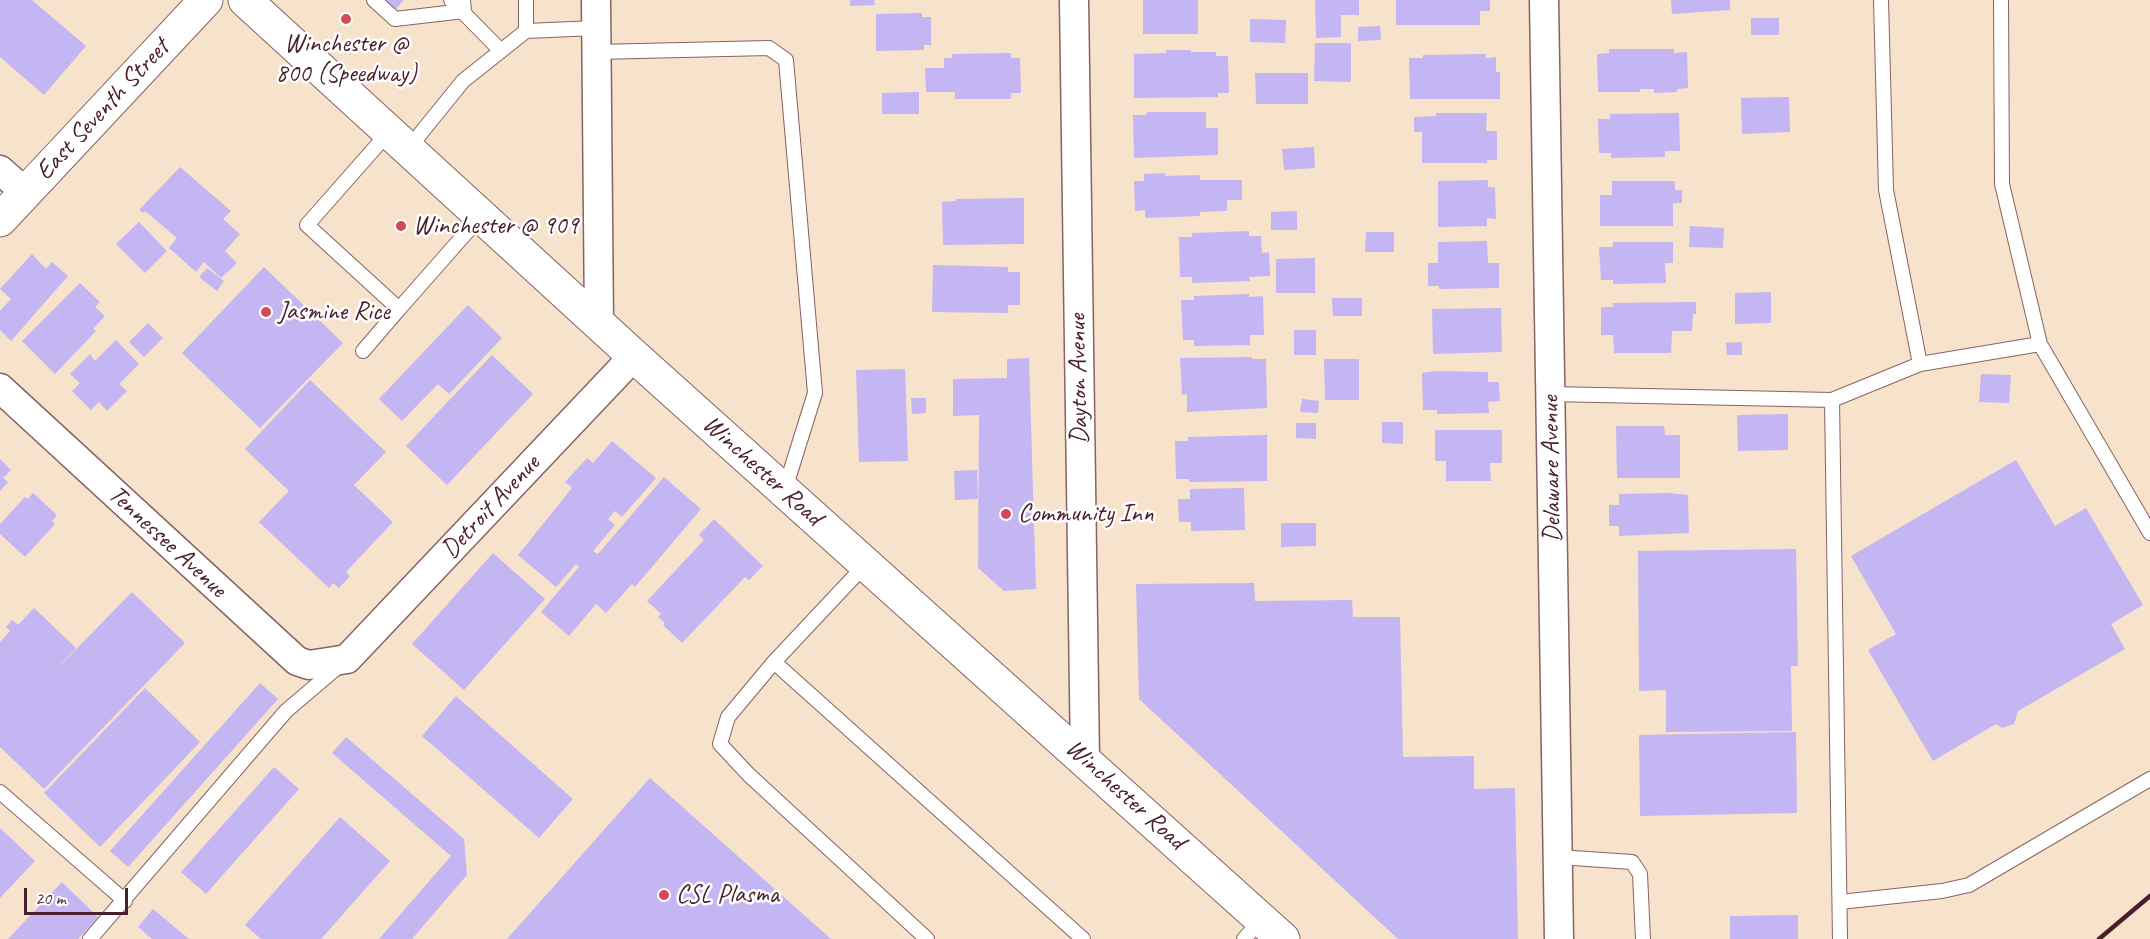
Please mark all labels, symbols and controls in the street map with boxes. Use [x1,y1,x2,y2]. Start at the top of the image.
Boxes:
marker: Winchester @ 800 (Speedway) [339,12,353,26]
place label: Winchester @ 800 (Speedway) [275,28,417,89]
street label: East Seventh Street [30,33,176,187]
place label: Winchester @ 909 [413,210,578,242]
marker: Winchester @ 909 [394,219,408,233]
place label: Jasmine Rice [278,296,390,328]
marker: Jasmine Rice [259,305,273,319]
street label: Dayton Avenue [1062,314,1096,444]
street label: Delaware Avenue [1535,395,1569,543]
street label: Winchester Road [696,409,828,533]
street label: Detroit Avenue [435,449,547,565]
street label: Tennessee Avenue [101,479,233,605]
place label: Community Inn [1018,498,1153,530]
marker: Community Inn [999,507,1013,521]
street label: Winchester Road [1059,733,1191,857]
scale bar [27,876,130,914]
place label: CSL Plasma [676,879,779,911]
text: 20 m [35,887,66,909]
marker: CSL Plasma [657,888,671,902]

